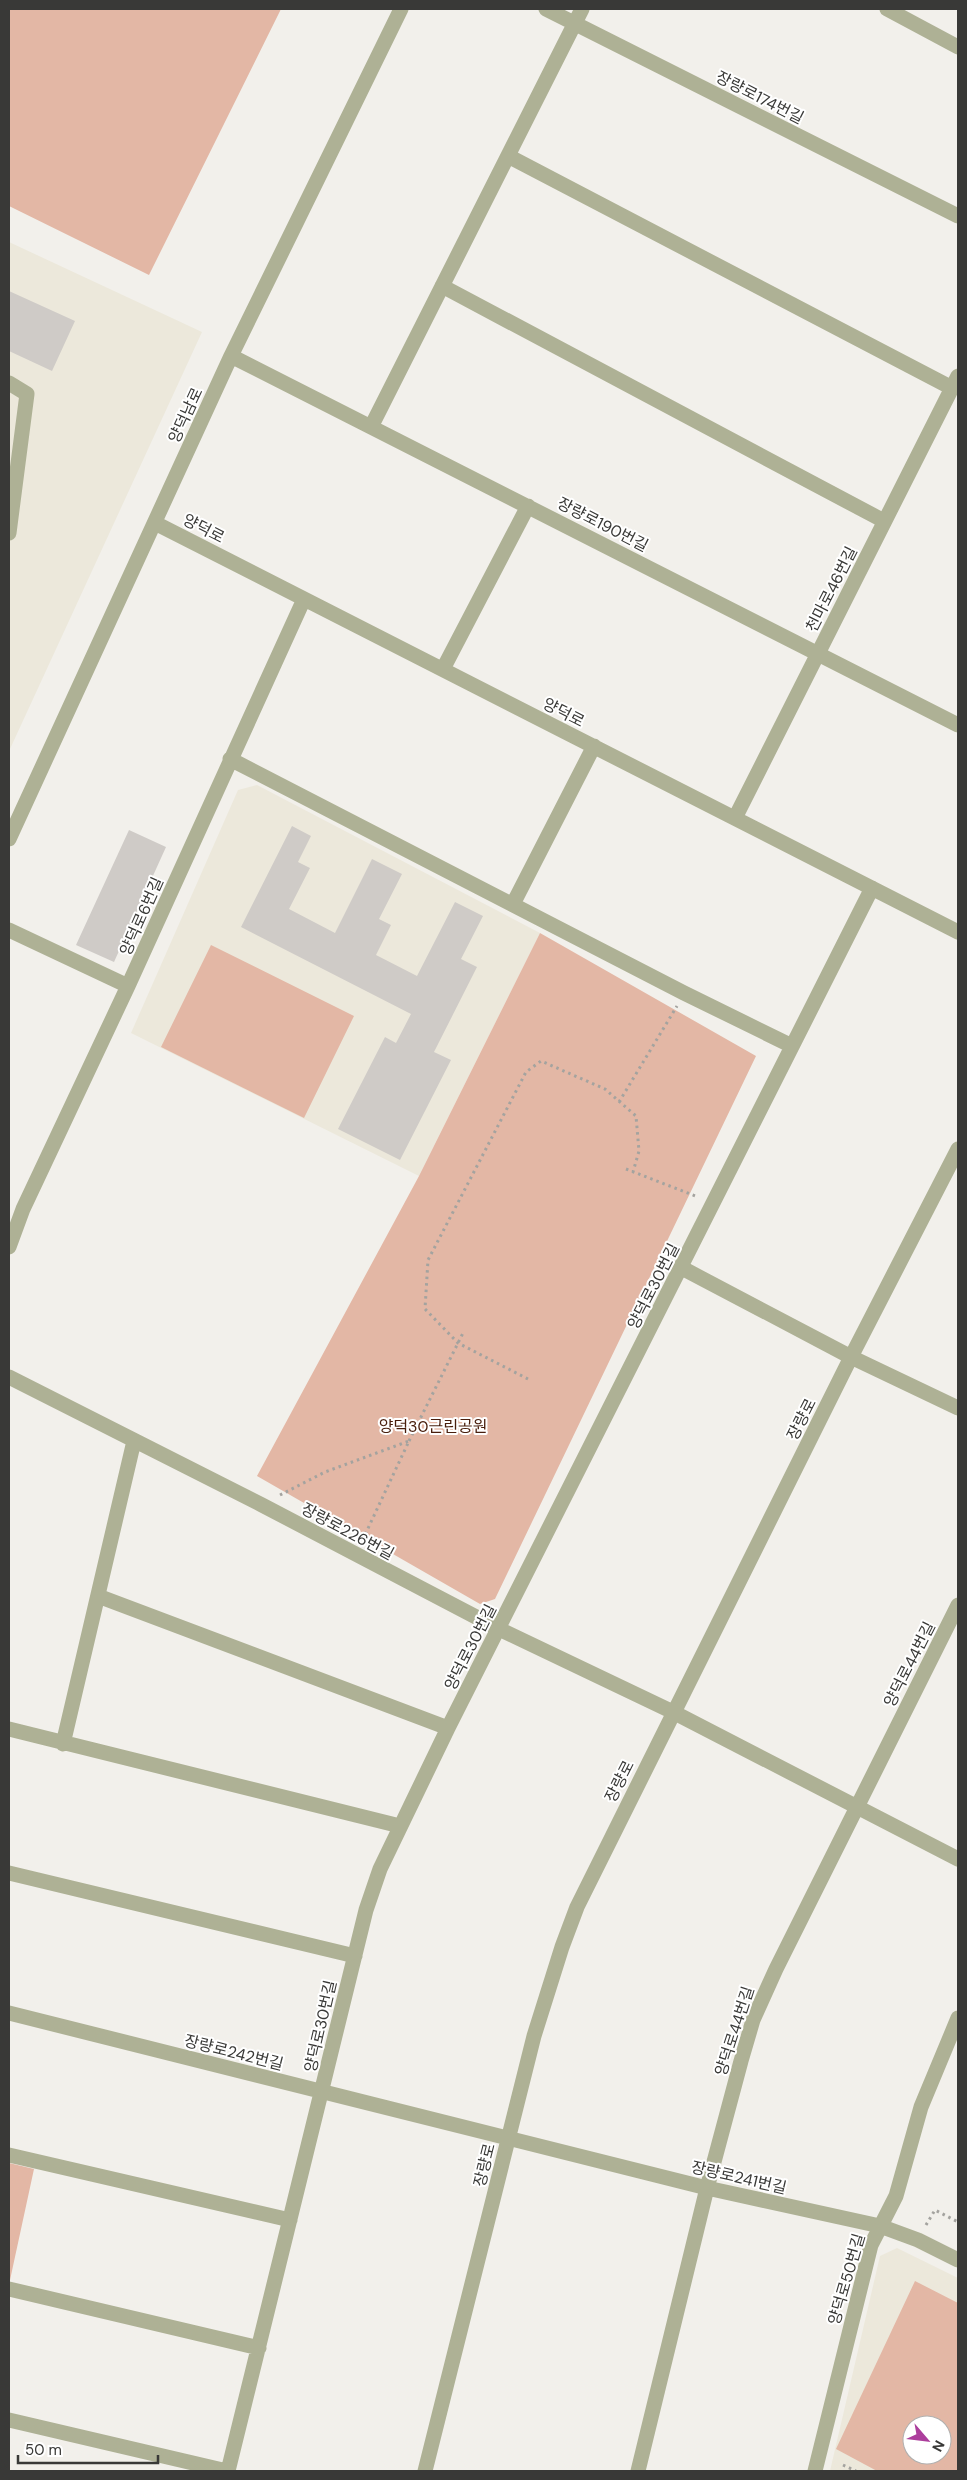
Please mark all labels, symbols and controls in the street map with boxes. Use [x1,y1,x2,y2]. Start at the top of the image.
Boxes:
street label: 장량로174번길 [712,66,807,129]
street label: 양덕남로 [163,384,208,446]
street label: 장량로190번길 [554,492,652,556]
street label: 양덕로 [179,509,228,548]
street label: 천마로46번길 [801,543,862,636]
street label: 양덕로 [539,693,588,732]
street label: 양덕로6번길 [115,874,168,959]
street label: 양덕로30번길 [623,1240,684,1333]
street label: 장량로 [782,1395,821,1444]
park label: 양덕30근린공원 [379,1416,487,1437]
street label: 장량로226번길 [298,1498,398,1565]
street label: 양덕로30번길 [440,1601,501,1694]
street label: 양덕로44번길 [879,1618,940,1710]
street label: 장량로 [600,1757,639,1806]
street label: 양덕로30번길 [300,1978,341,2074]
street label: 양덕로44번길 [710,1984,759,2079]
street label: 장량로242번길 [182,2030,286,2075]
street label: 장량로 [469,2141,500,2189]
street label: 장량로241번길 [689,2156,789,2199]
street label: 양덕로50번길 [823,2231,870,2327]
north arrow [902,2415,952,2465]
scale bar [18,2432,158,2464]
text: N [928,2437,949,2455]
text: 50 m [25,2440,62,2460]

